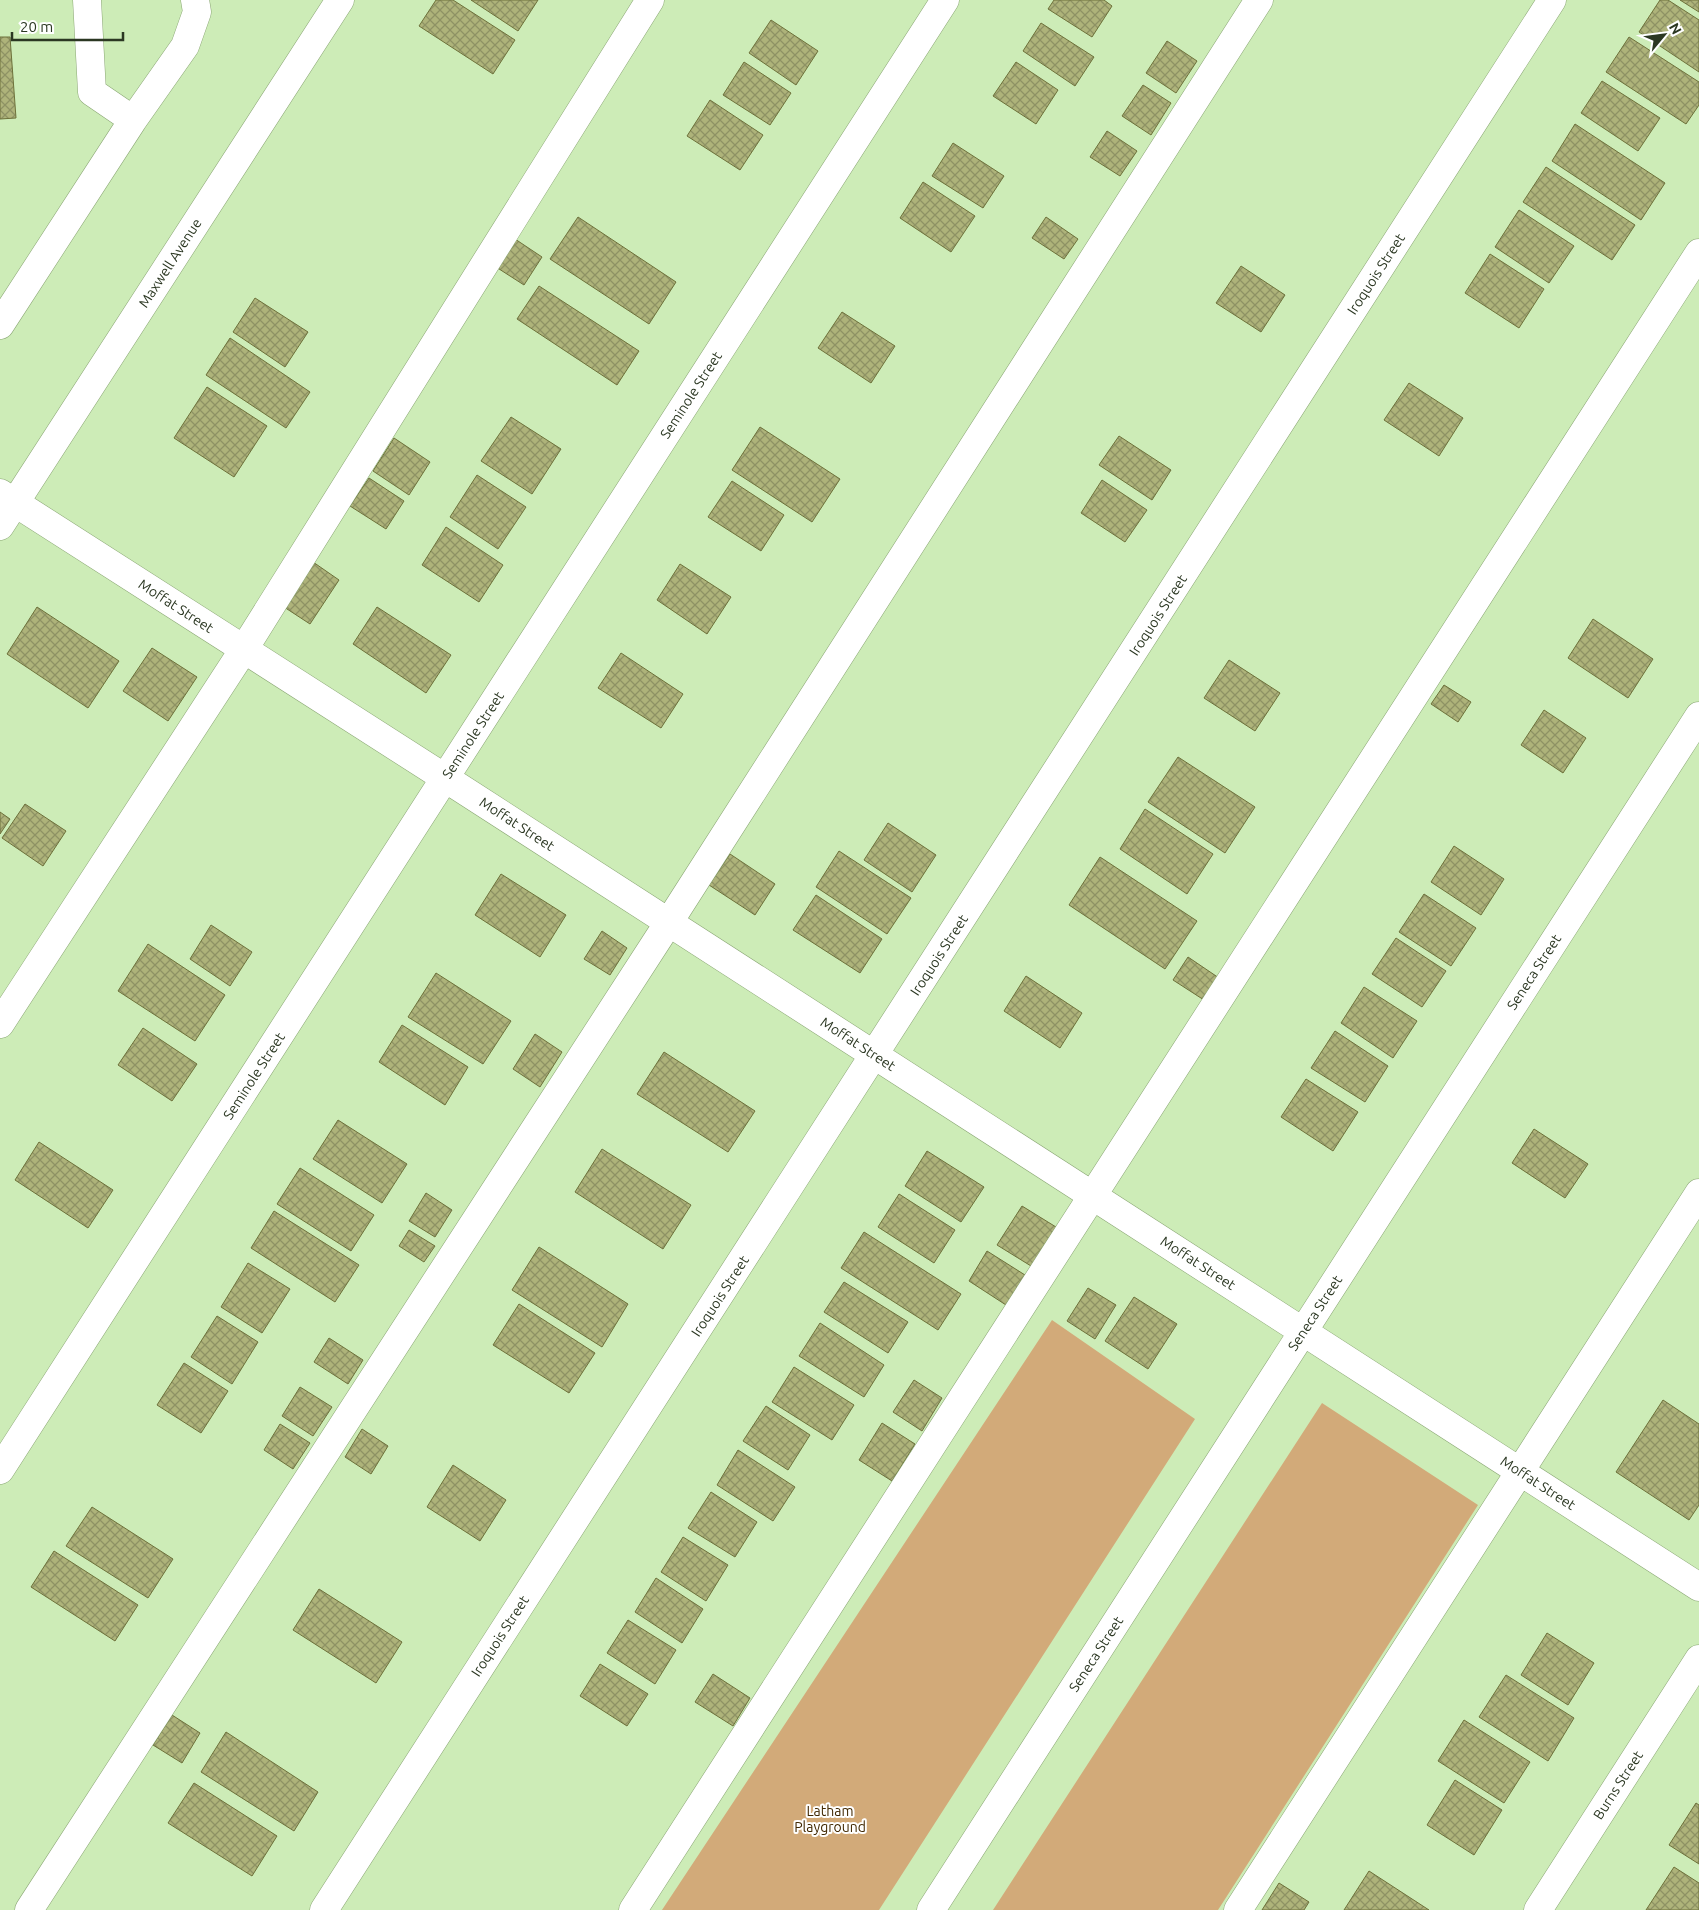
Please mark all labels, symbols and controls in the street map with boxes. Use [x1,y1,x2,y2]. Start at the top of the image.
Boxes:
scale bar [12,10,124,42]
north arrow [1639,10,1689,60]
text: 20 m [20,18,53,35]
text: N [1666,20,1685,37]
street label: Maxwell Avenue [135,216,205,310]
street label: Iroquois Street [1344,230,1408,317]
street label: Seminole Street [657,348,725,441]
street label: Iroquois Street [1126,571,1190,658]
street label: Moffat Street [136,576,217,636]
street label: Seminole Street [439,688,507,781]
street label: Moffat Street [477,794,558,854]
street label: Iroquois Street [907,911,971,998]
street label: Seneca Street [1504,931,1565,1013]
street label: Moffat Street [818,1014,899,1074]
street label: Seminole Street [220,1029,288,1122]
street label: Moffat Street [1158,1233,1239,1293]
street label: Iroquois Street [688,1252,752,1339]
street label: Seneca Street [1285,1272,1346,1354]
street label: Moffat Street [1498,1453,1579,1513]
street label: Iroquois Street [468,1592,532,1679]
street label: Seneca Street [1066,1613,1127,1695]
street label: Burns Street [1590,1747,1646,1822]
park label: Latham Playground [794,1803,866,1835]

